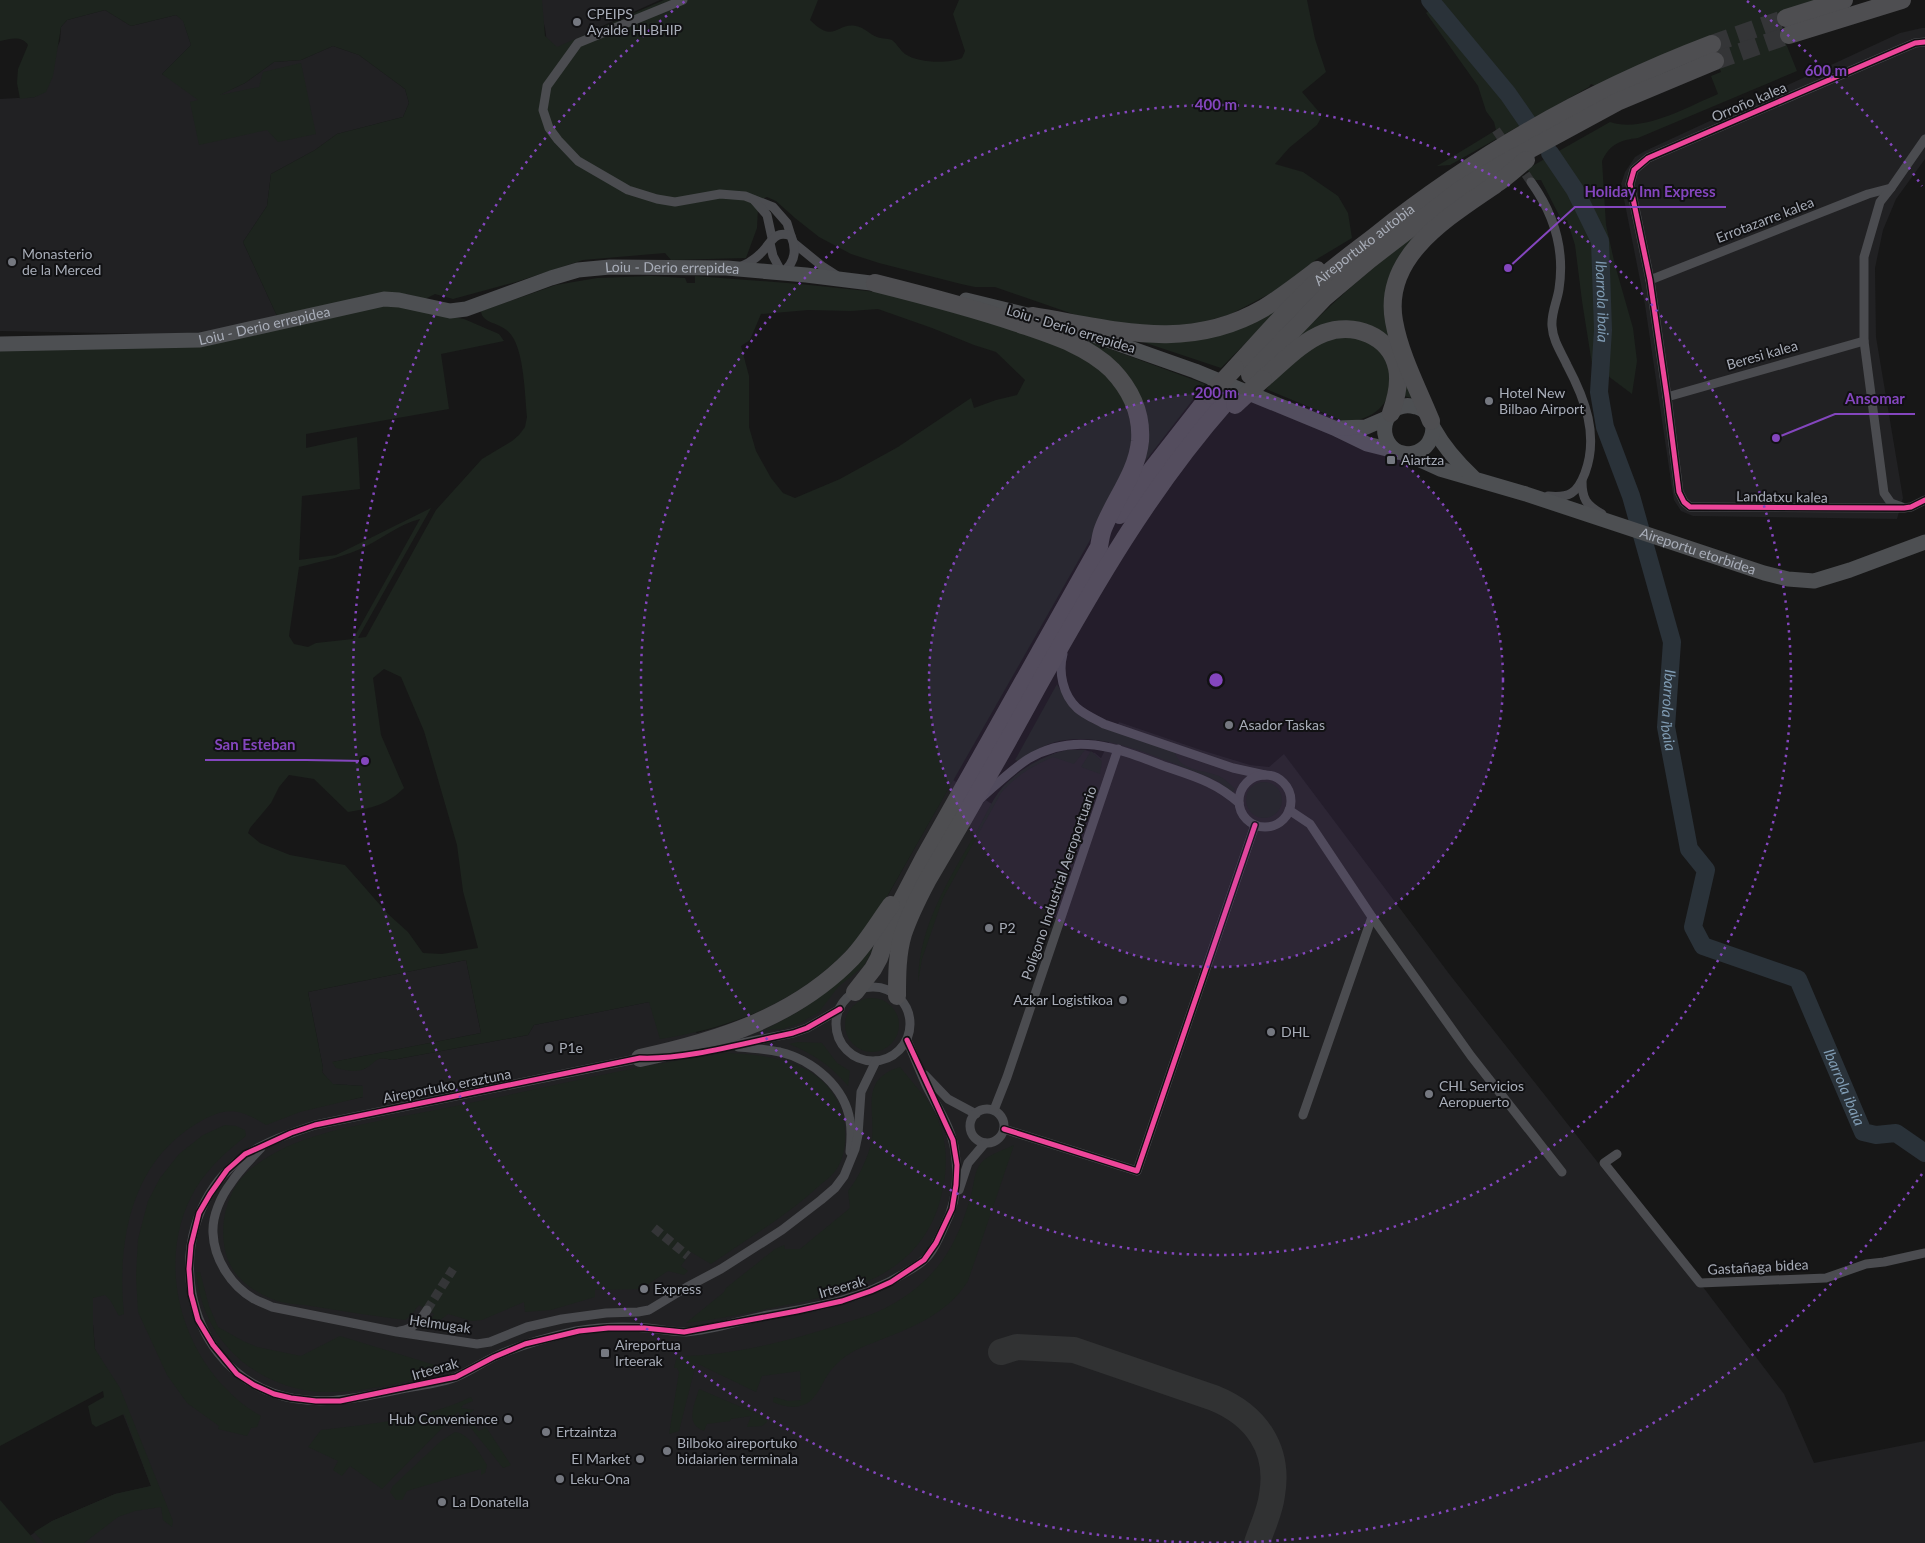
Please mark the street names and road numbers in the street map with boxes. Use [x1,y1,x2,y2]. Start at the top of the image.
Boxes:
street label: Orroño kalea [1709,78,1789,125]
street label: Errotazarre kalea [1713,193,1816,246]
street label: Aireportuko autobia [1310,200,1417,289]
street label: Loiu - Derio errepidea [604,258,740,277]
street label: Loiu - Derio errepidea [1005,301,1138,356]
street label: Loiu - Derio errepidea [197,302,332,348]
street label: Beresi kalea [1724,336,1799,373]
street label: Landatxu kalea [1736,487,1828,506]
street label: Aireportu etorbidea [1638,523,1758,578]
street label: Polígono Industrial Aeroportuario [1017,784,1100,982]
street label: Aireportuko eraztuna [381,1065,512,1106]
street label: Gastañaga bidea [1707,1255,1809,1278]
street label: Irteerak [817,1272,868,1301]
street label: Helmugak [408,1311,473,1336]
street label: Irteerak [410,1354,461,1383]

